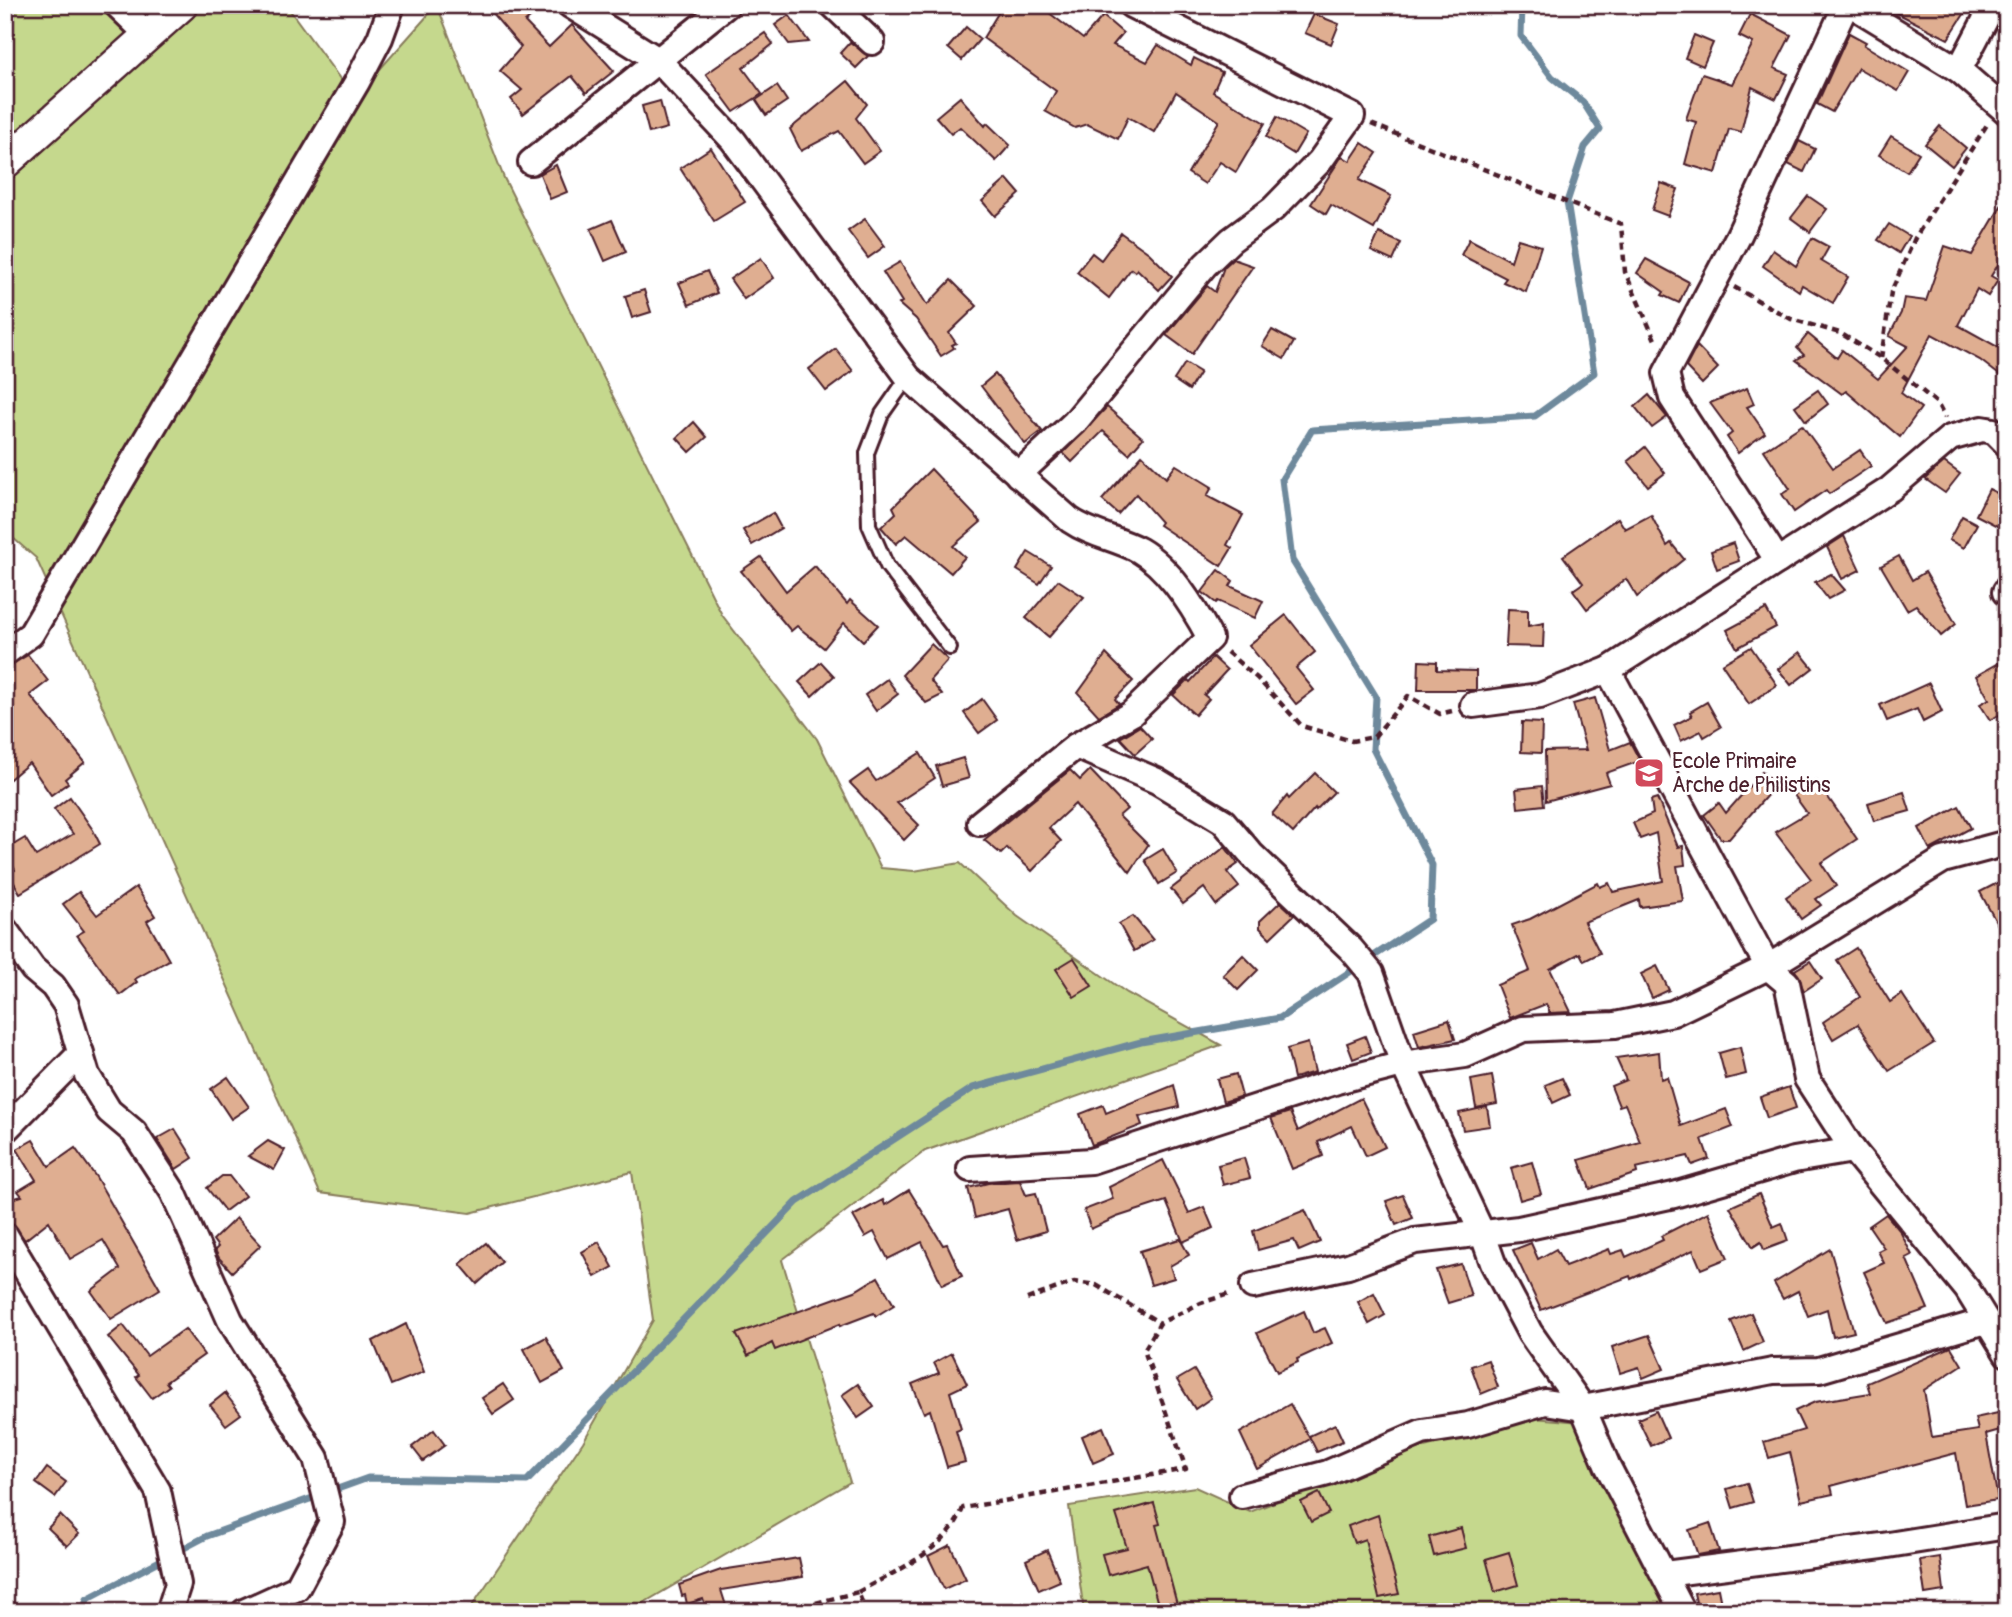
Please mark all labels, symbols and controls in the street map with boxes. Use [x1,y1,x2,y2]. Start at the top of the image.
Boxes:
place label: Ecole Primaire Arche de Philistins [1672,748,1831,799]
school or university icon: Ecole Primaire Arche de Philistins [1632,756,1666,790]

